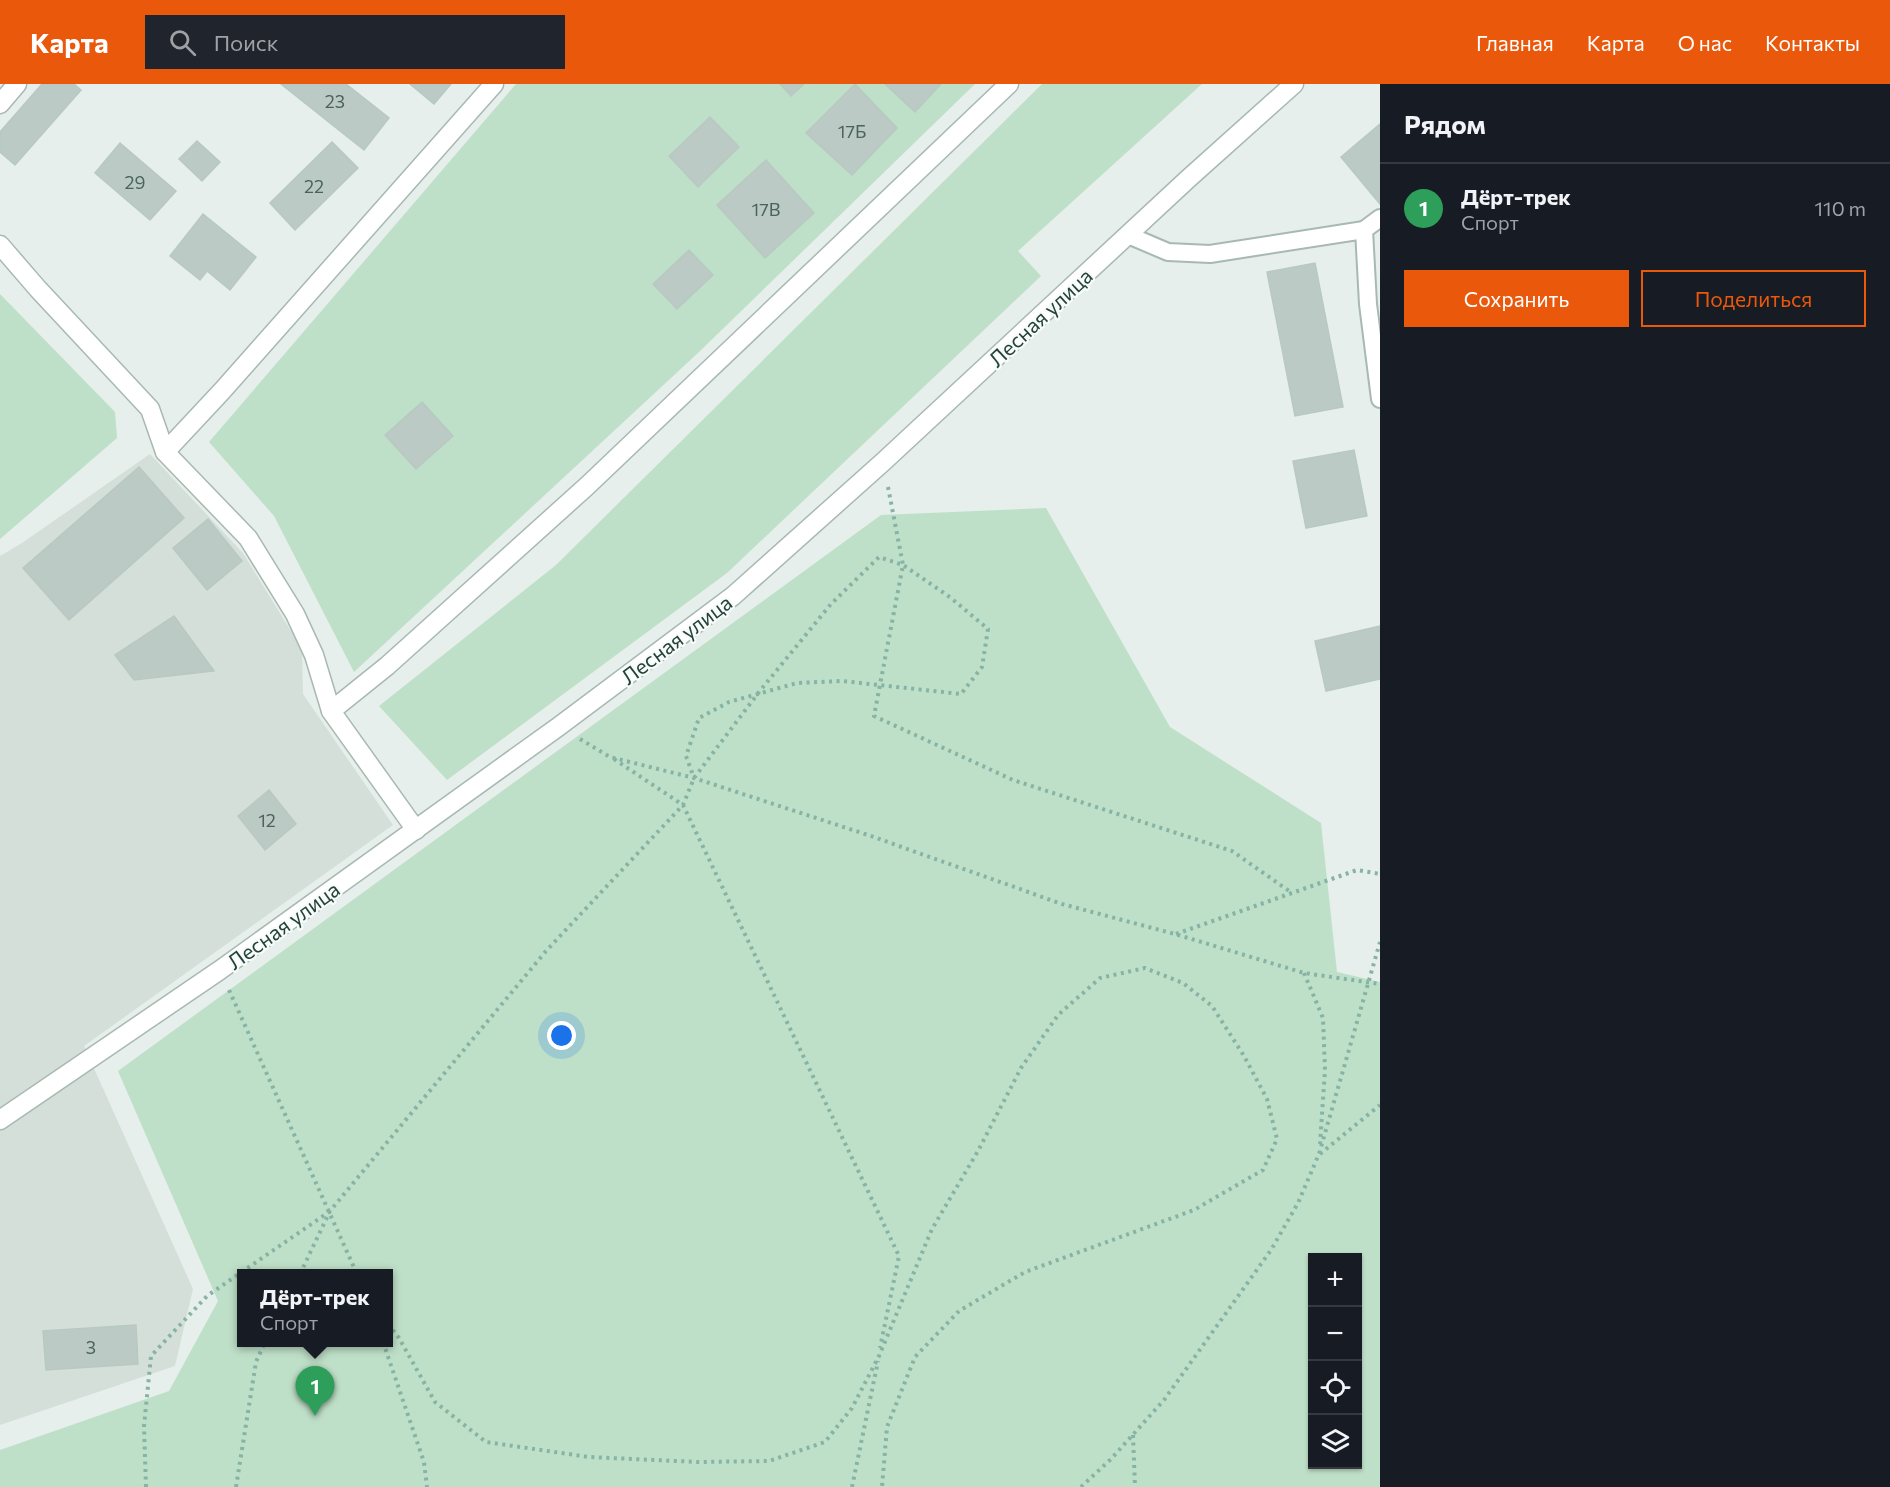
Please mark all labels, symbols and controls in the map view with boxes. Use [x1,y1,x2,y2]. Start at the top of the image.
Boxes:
search box [145,15,565,69]
text: Карта [30,25,109,59]
icon: search [166,26,199,59]
text: Поиск [214,29,278,56]
text: Главная [1476,30,1554,55]
text: Карта [1587,30,1645,55]
text: О нас [1678,30,1732,55]
text: Контакты [1765,30,1860,55]
house number: 23 [325,90,345,112]
text: Рядом [1404,108,1486,139]
house number: 17Б [838,120,866,142]
house number: 29 [125,171,145,193]
house number: 22 [304,175,324,197]
text: Дёрт-трек [1461,183,1571,210]
text: 1 [1419,196,1428,220]
text: 110 m [1815,196,1866,220]
house number: 17В [752,198,780,220]
text: Спорт [1461,210,1519,234]
street label: Лесная улица [983,263,1097,371]
button: Сохранить [1404,270,1629,327]
button: Поделиться [1641,270,1866,327]
street label: Лесная улица [616,589,736,689]
house number: 12 [258,809,276,831]
street label: Лесная улица [222,876,344,974]
your location [547,1021,576,1050]
map controls [1308,1253,1362,1469]
button: + [1308,1253,1362,1307]
popup [237,1269,393,1347]
text: Дёрт-трек [260,1283,370,1310]
button: − [1308,1307,1362,1361]
text: Спорт [260,1310,318,1334]
house number: 3 [86,1336,96,1358]
button: locate [1308,1361,1362,1415]
pin: 1 [296,1366,334,1416]
button: layers [1308,1415,1362,1469]

